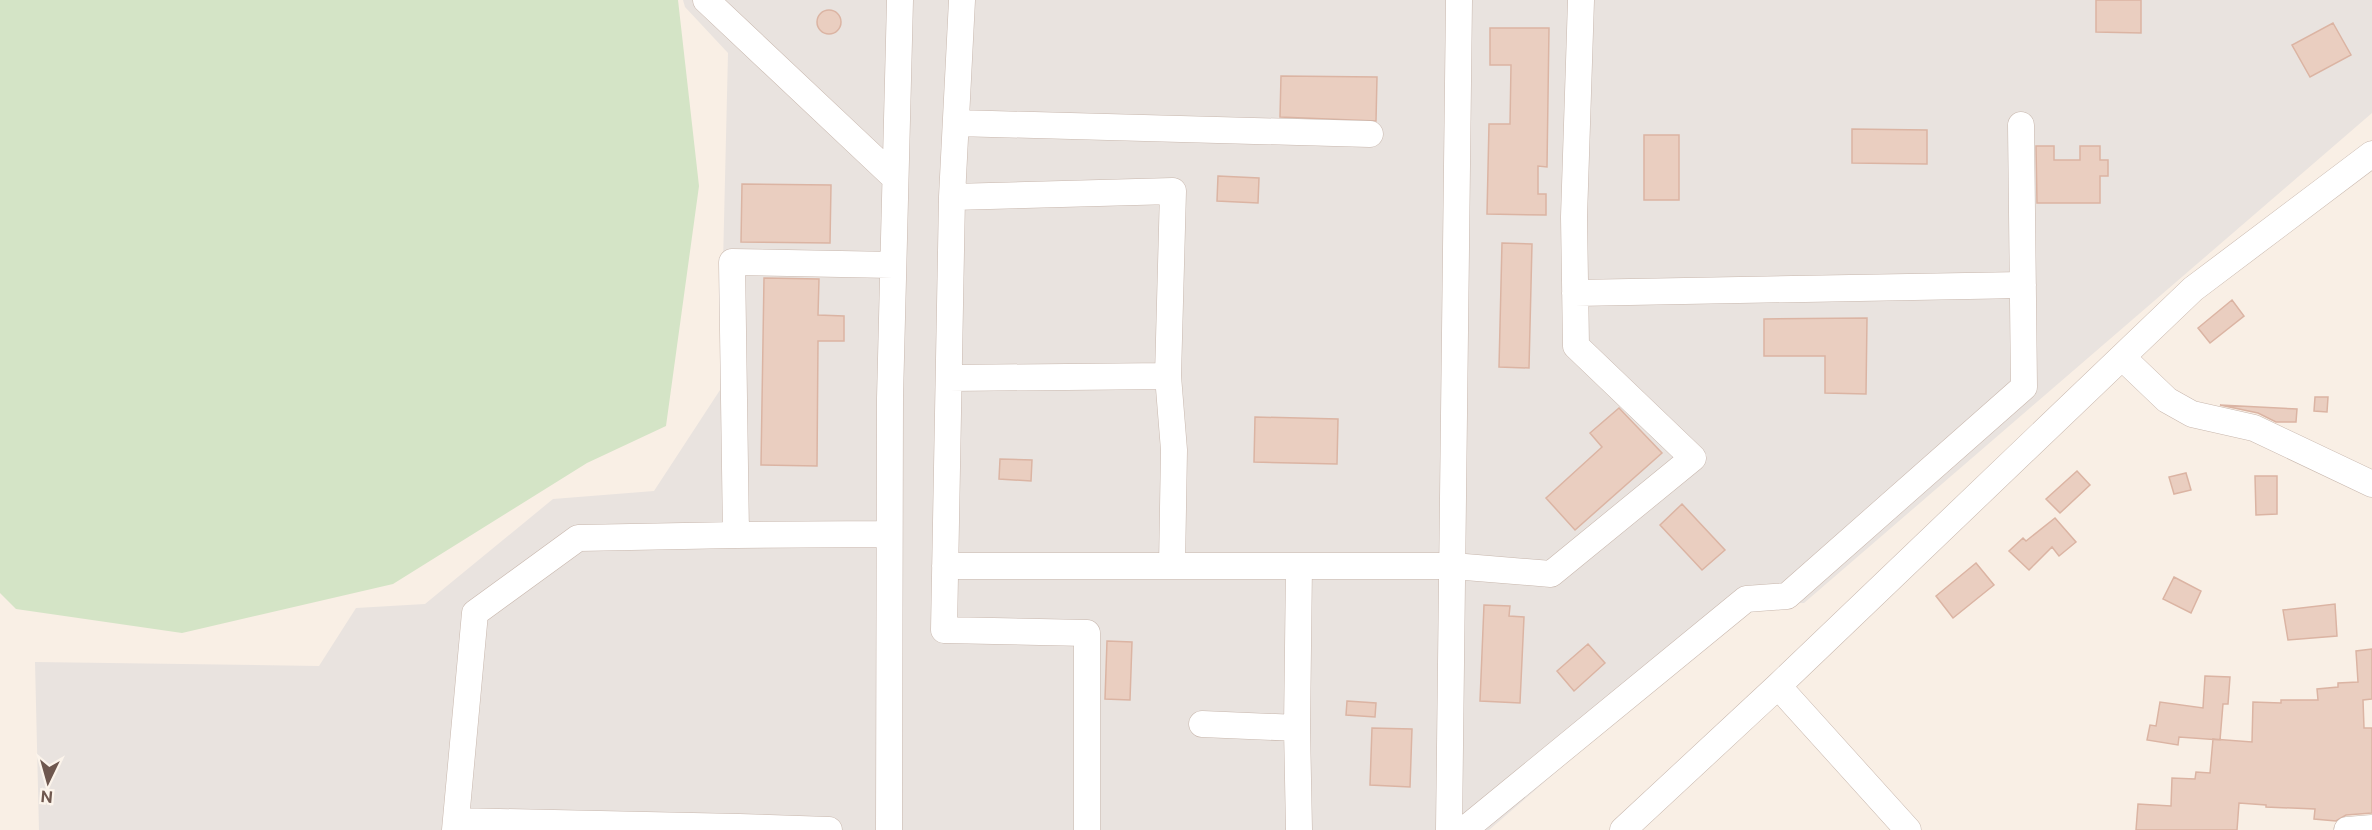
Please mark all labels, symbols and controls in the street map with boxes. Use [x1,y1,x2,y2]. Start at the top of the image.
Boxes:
north arrow [18,752,78,812]
text: N [40,786,54,806]

